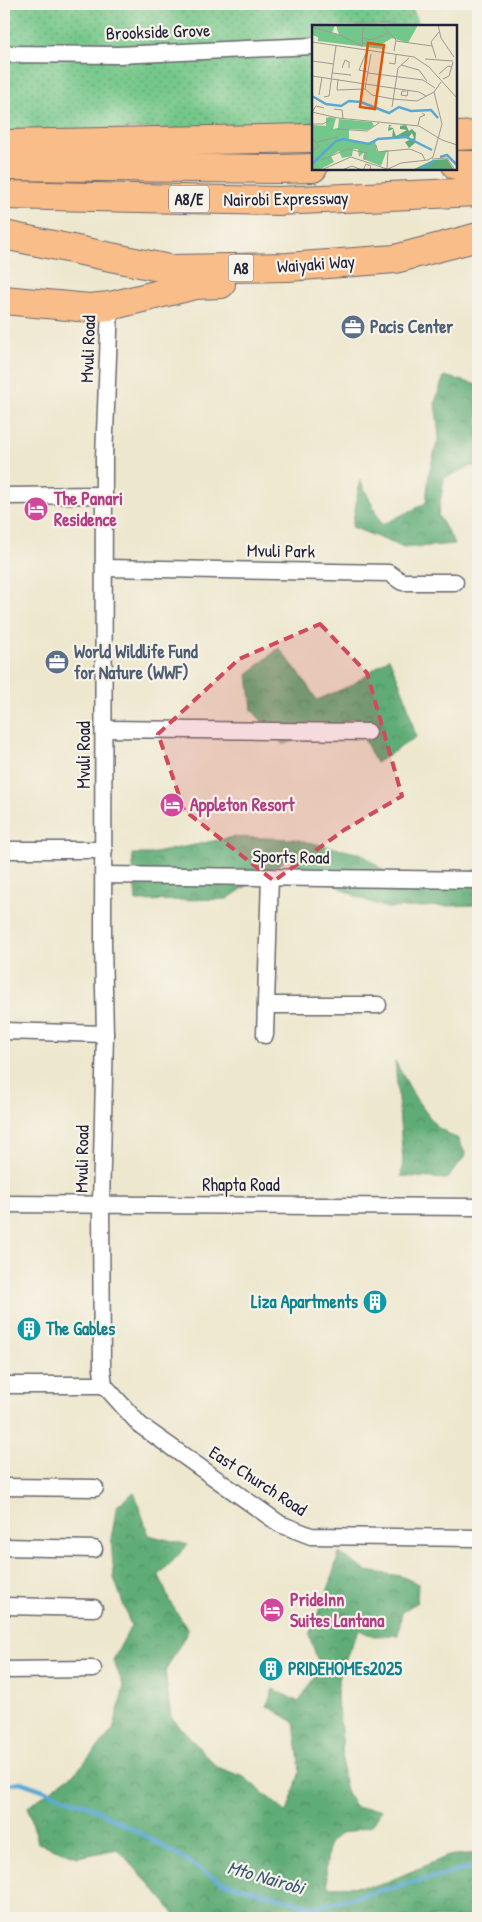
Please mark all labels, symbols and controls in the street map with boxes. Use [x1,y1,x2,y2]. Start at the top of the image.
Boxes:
street label: Brookside Grove [105,17,211,46]
inset map [312,25,457,170]
road number: A8/E [169,185,209,212]
street label: Nairobi Expressway [223,185,349,212]
street label: Waiyaki Way [276,248,356,279]
road number: A8 [228,254,254,282]
office icon: Pacis Center [340,314,366,340]
place label: Pacis Center [370,314,453,339]
street label: Mvuli Road [74,315,101,383]
place label: The Panari Residence [53,486,123,532]
hotel icon: The Panari Residence [23,496,49,522]
street label: Mvuli Park [247,537,316,564]
place label: World Wildlife Fund for Nature (WWF) [74,639,198,685]
office icon: World Wildlife Fund for Nature (WWF) [44,649,70,675]
street label: Mvuli Road [71,721,96,789]
hotel icon: Appleton Resort [159,792,185,818]
place label: Appleton Resort [190,792,295,818]
street label: Sports Road [252,843,330,870]
street label: Mvuli Road [68,1125,95,1193]
street label: Rhapta Road [202,1172,280,1197]
place label: Liza Apartments [251,1289,358,1315]
building icon: Liza Apartments [362,1289,388,1315]
building icon: The Gables [16,1316,42,1342]
place label: The Gables [45,1316,115,1341]
street label: East Church Road [204,1440,312,1522]
place label: PrideInn Suites Lantana [290,1587,385,1633]
hotel icon: PrideInn Suites Lantana [259,1597,285,1623]
building icon: PRIDEHOMEs2025 [258,1656,284,1682]
place label: PRIDEHOMEs2025 [288,1656,403,1681]
water label: Mto Nairobi [225,1854,309,1901]

